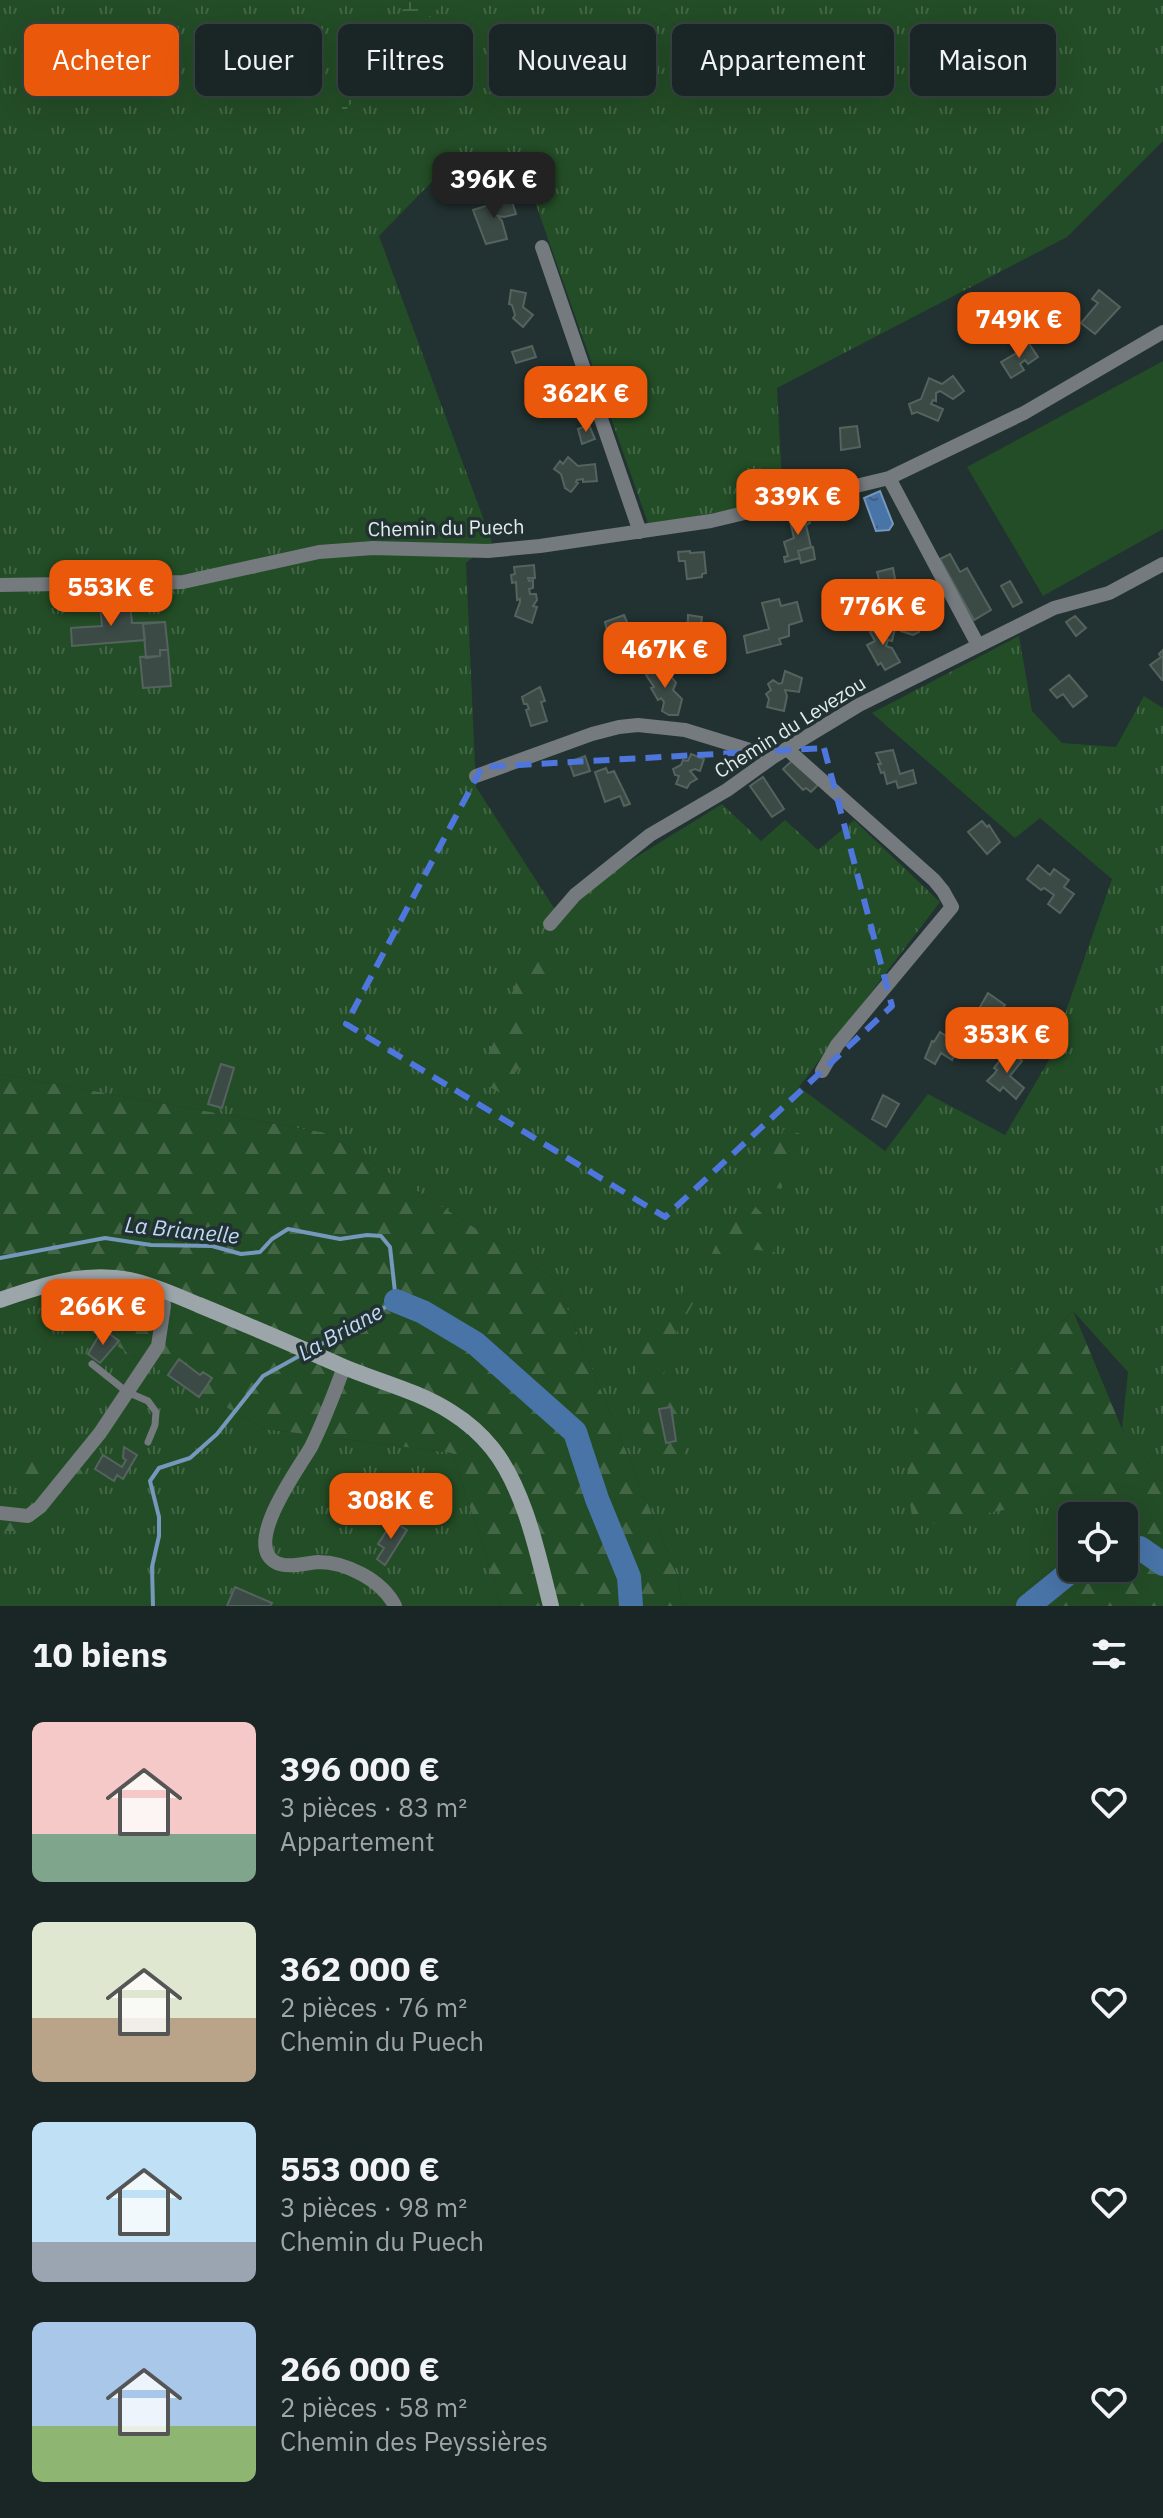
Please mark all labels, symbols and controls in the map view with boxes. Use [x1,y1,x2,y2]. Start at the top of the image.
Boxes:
chip: Acheter [24,24,179,96]
chip: Louer [195,24,322,96]
chip: Filtres [338,24,473,96]
chip: Nouveau [489,24,656,96]
chip: Appartement [672,24,894,96]
chip: Maison [910,24,1056,96]
pin: 396K € [429,152,559,220]
text: 396K € [450,161,538,195]
pin: 749K € [954,292,1084,360]
text: 749K € [975,301,1063,335]
pin: 362K € [521,366,651,434]
text: 362K € [542,375,630,409]
pin: 339K € [733,469,863,537]
text: 339K € [754,478,842,512]
street label: Chemin du Puech [367,513,525,542]
pin: 553K € [46,560,176,628]
text: 553K € [67,569,155,603]
pin: 776K € [818,579,948,647]
text: 776K € [839,588,927,622]
pin: 467K € [600,622,730,690]
text: 467K € [621,631,709,665]
street label: Chemin du Levezou [709,669,871,784]
pin: 353K € [942,1007,1072,1075]
text: 353K € [963,1016,1051,1050]
water label: La Brianelle [123,1209,241,1250]
pin: 266K € [38,1279,168,1347]
text: 266K € [59,1288,147,1322]
water label: La Briane [292,1296,387,1367]
pin: 308K € [326,1473,456,1541]
text: 308K € [347,1482,435,1516]
map controls [1058,1502,1138,1582]
button: locate [1058,1502,1138,1582]
text: 10 biens [32,1632,168,1676]
icon: filters [1087,1632,1131,1676]
text: 396 000 € [280,1746,440,1790]
icon: home [96,1754,192,1850]
icon: heart [1087,1780,1131,1824]
text: 3 pièces · 83 m² [280,1790,467,1824]
text: Appartement [280,1824,435,1858]
text: 362 000 € [280,1946,440,1990]
icon: home [96,1954,192,2050]
icon: heart [1087,1980,1131,2024]
text: 2 pièces · 76 m² [280,1990,467,2024]
text: Chemin du Puech [280,2024,484,2058]
text: 553 000 € [280,2146,440,2190]
icon: home [96,2154,192,2250]
icon: heart [1087,2180,1131,2224]
text: 3 pièces · 98 m² [280,2190,467,2224]
text: Chemin du Puech [280,2224,484,2258]
text: 266 000 € [280,2346,440,2390]
icon: home [96,2354,192,2450]
icon: heart [1087,2380,1131,2424]
text: 2 pièces · 58 m² [280,2390,467,2424]
text: Chemin des Peyssières [280,2424,548,2458]

